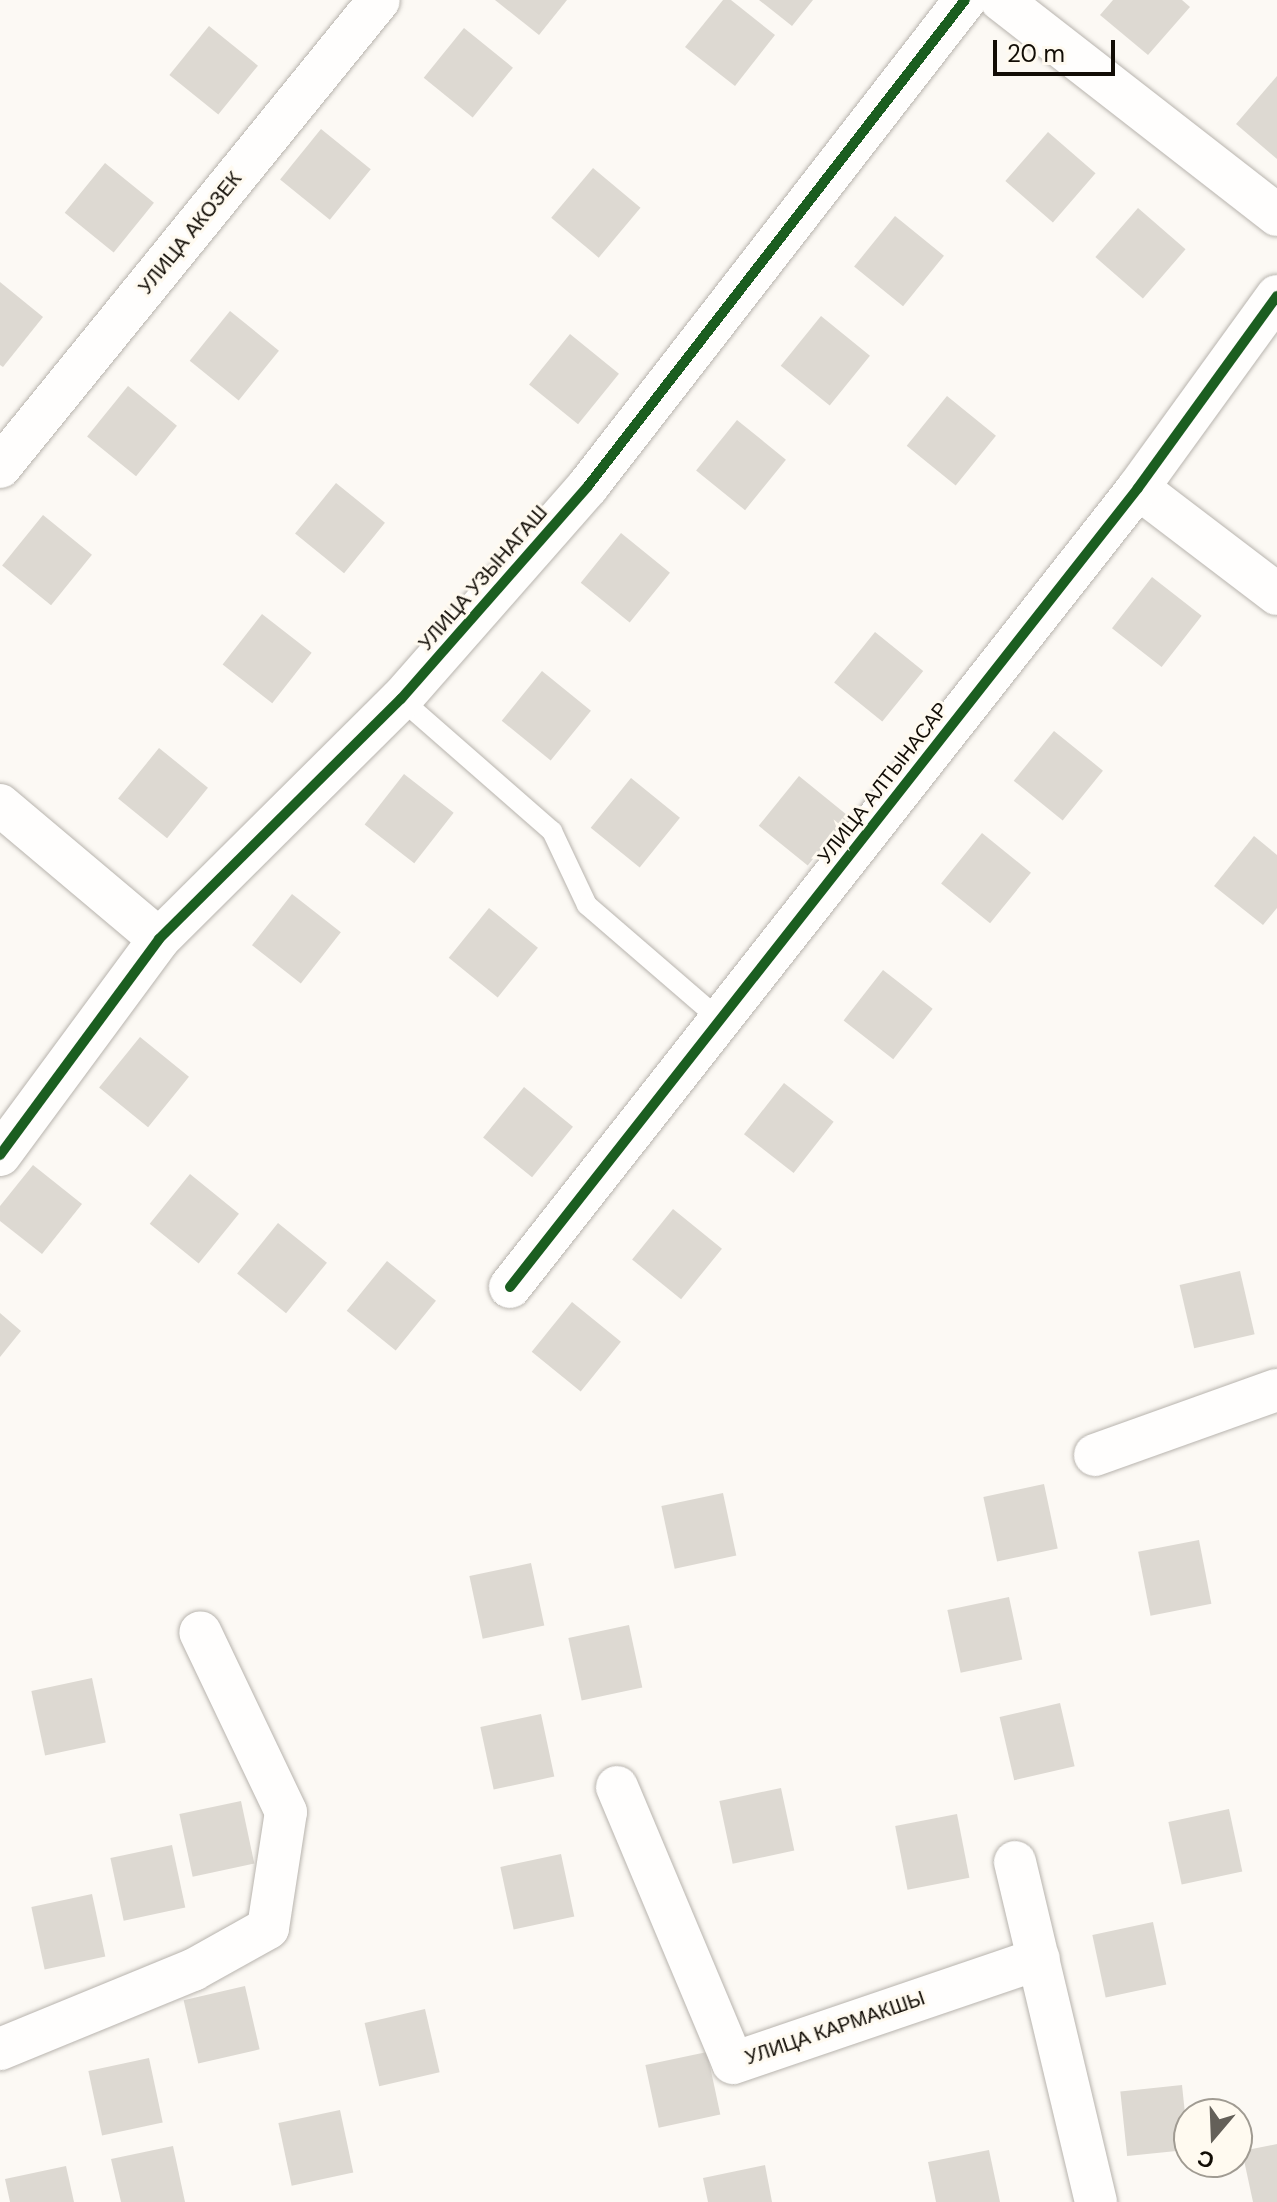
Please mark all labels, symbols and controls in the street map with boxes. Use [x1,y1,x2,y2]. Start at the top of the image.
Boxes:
scale bar [997,24,1119,74]
text: 20 m [1007,38,1065,69]
street label: УЛИЦА АКОЗЕК [133,167,247,299]
street label: УЛИЦА УЗЫНАГАШ [414,501,552,655]
street label: УЛИЦА АЛТЫНАСАР [813,698,953,868]
street label: УЛИЦА КАРМАКШЫ [742,1986,928,2070]
north arrow [1173,2098,1253,2178]
text: С [1193,2143,1218,2176]

